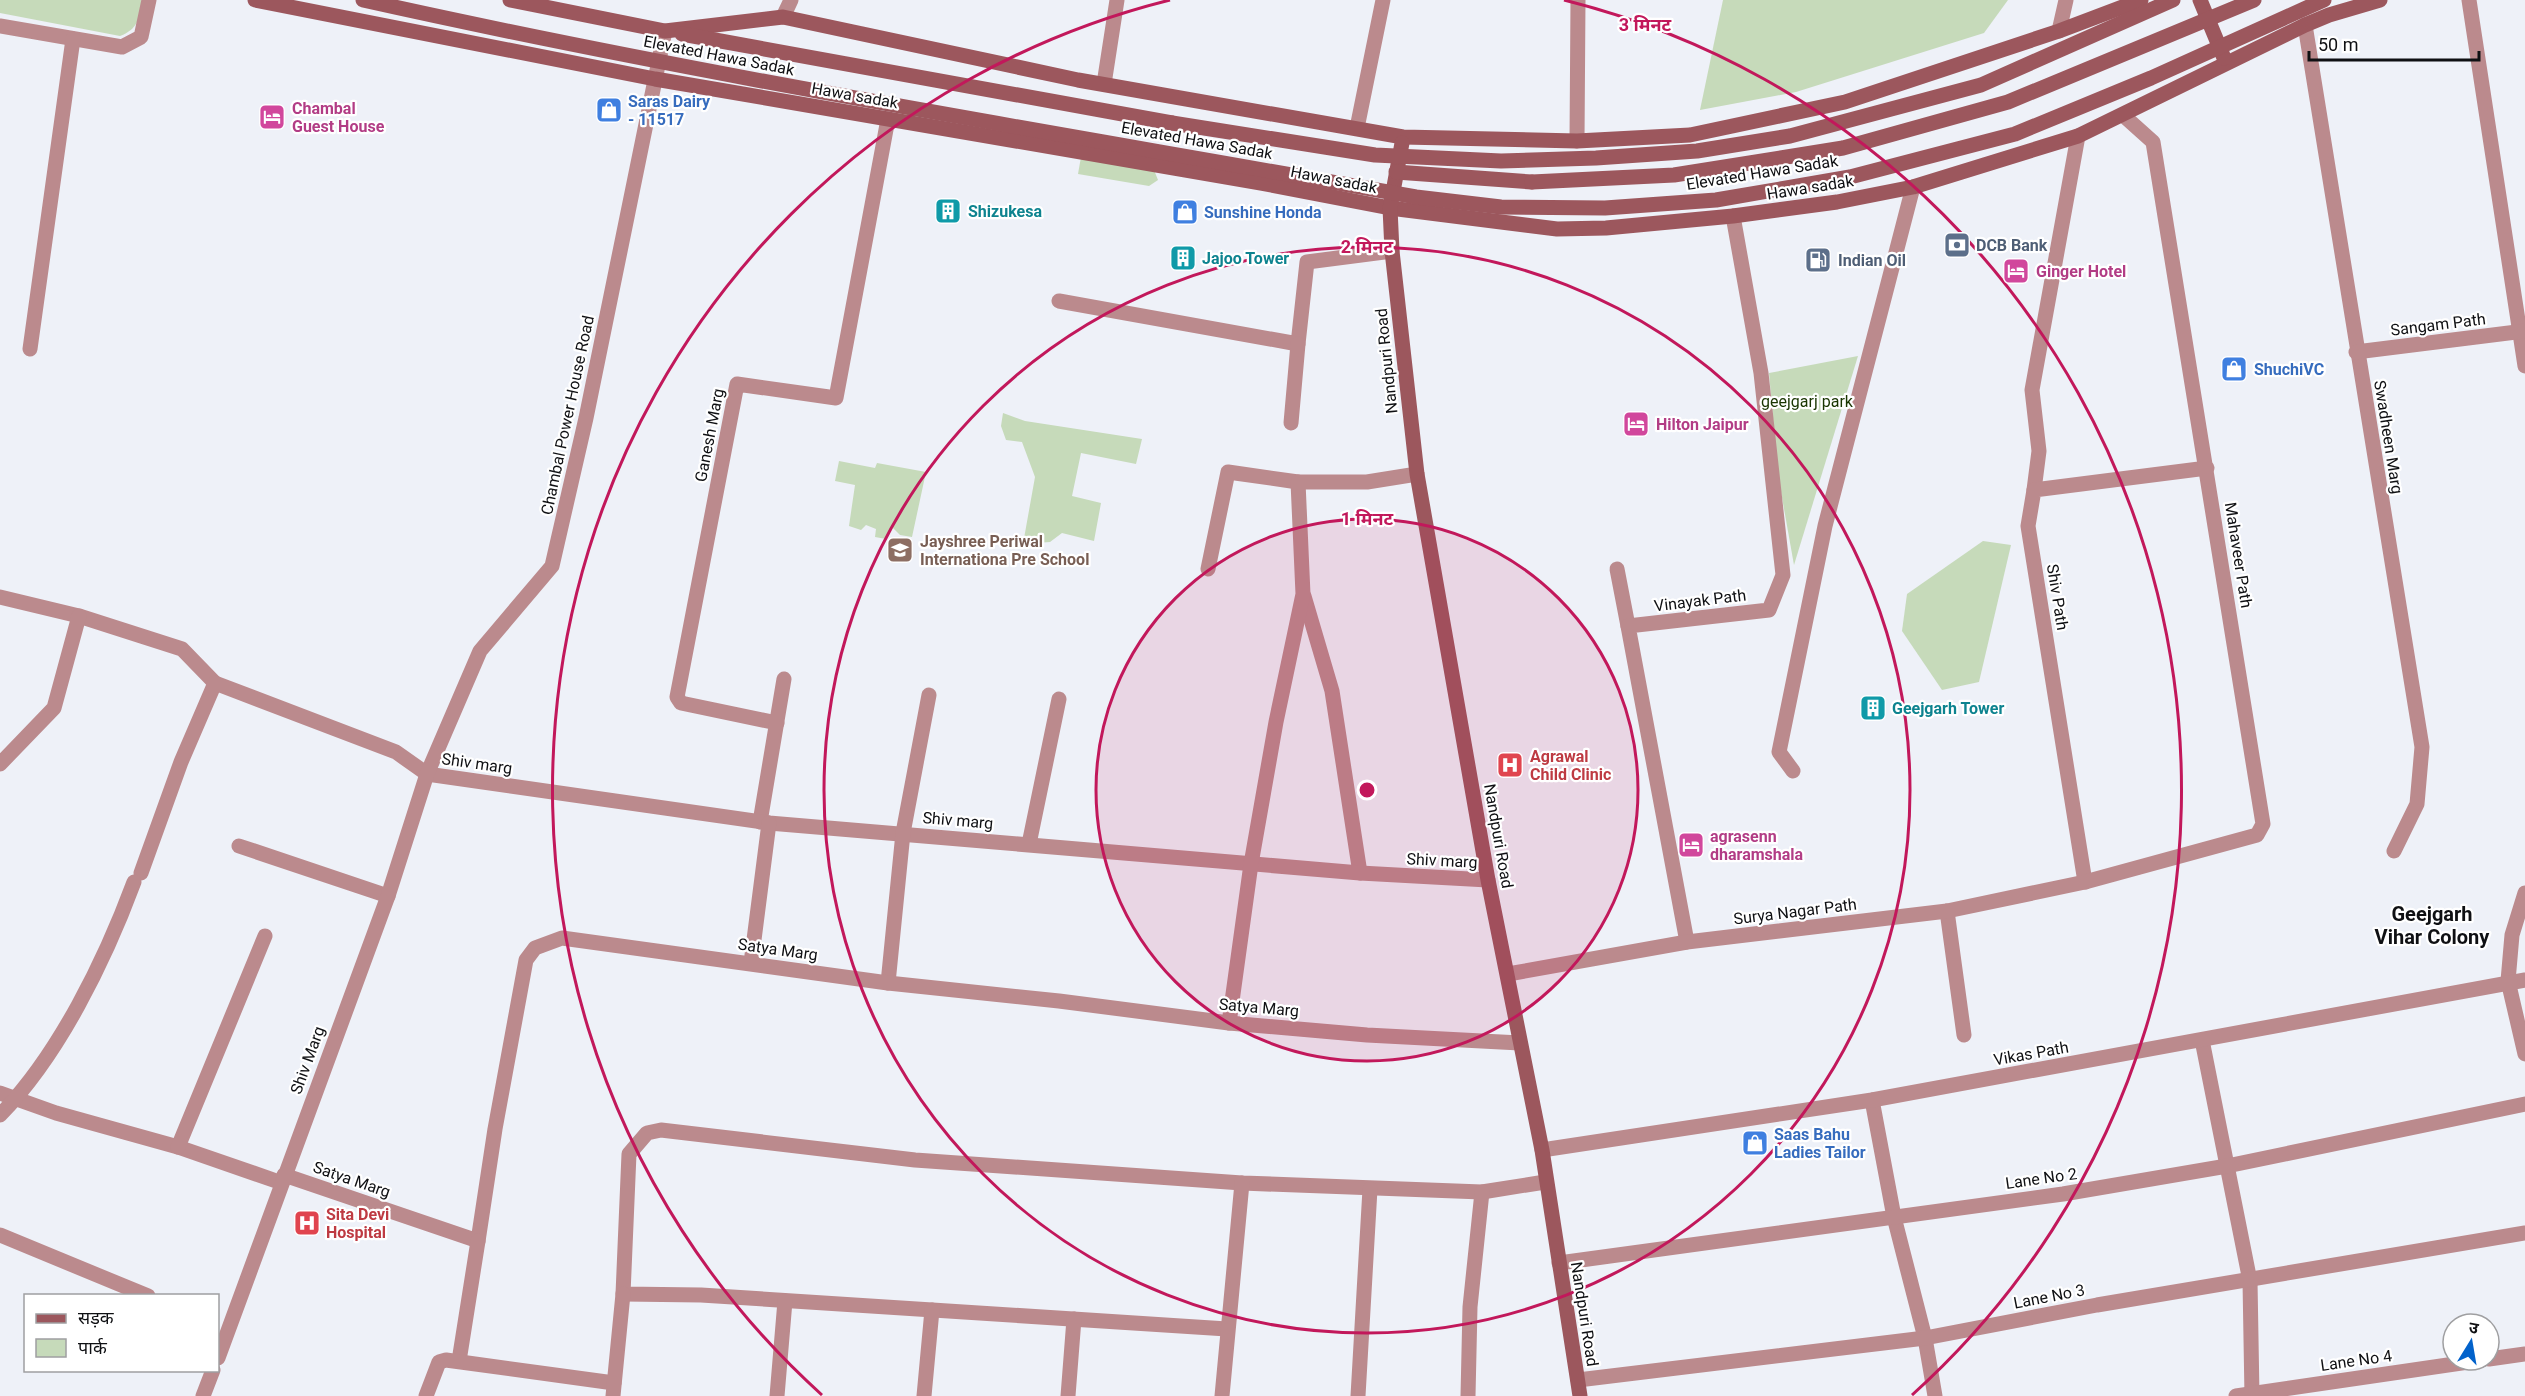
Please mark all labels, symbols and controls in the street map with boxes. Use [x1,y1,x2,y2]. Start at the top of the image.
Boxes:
text: 3 मिनट [1619,14,1672,35]
scale bar [2309,24,2478,62]
street label: Elevated Hawa Sadak [642,32,797,80]
text: 50 m [2318,34,2358,55]
street label: Hawa sadak [810,79,901,113]
place label: Saras Dairy - 11517 [628,92,711,129]
shop icon: Saras Dairy - 11517 [594,95,624,125]
place label: Chambal Guest House [292,99,385,136]
hotel icon: Chambal Guest House [257,102,287,132]
street label: Elevated Hawa Sadak [1120,118,1275,163]
street label: Elevated Hawa Sadak [1685,151,1840,194]
street label: Hawa sadak [1289,162,1380,197]
street label: Hawa sadak [1765,171,1856,204]
building icon: Shizukesa [933,196,963,226]
shop icon: Sunshine Honda [1170,197,1200,227]
place label: Shizukesa [968,202,1042,221]
place label: Sunshine Honda [1204,203,1322,222]
bank icon: DCB Bank [1942,230,1972,260]
text: 2 मिनट [1341,236,1394,257]
place label: DCB Bank [1976,236,2048,255]
building icon: Jajoo Tower [1168,243,1198,273]
fuel station icon: Indian Oil [1803,245,1833,275]
place label: Jajoo Tower [1202,249,1289,268]
place label: Indian Oil [1838,251,1906,270]
hotel icon: Ginger Hotel [2001,256,2031,286]
place label: Ginger Hotel [2036,262,2126,281]
street label: Nandpuri Road [1372,307,1401,415]
street label: Sangam Path [2390,309,2487,340]
street label: Chambal Power House Road [537,314,598,517]
shop icon: ShuchiVC [2219,354,2249,384]
place label: ShuchiVC [2254,360,2324,379]
street label: Swadheen Marg [2370,379,2407,495]
street label: Ganesh Marg [691,387,728,483]
park label: geejgarj park [1761,392,1854,411]
hotel icon: Hilton Jaipur [1621,409,1651,439]
place label: Hilton Jaipur [1656,415,1749,434]
street label: Mahaveer Path [2221,501,2256,609]
text: 1 मिनट [1341,508,1394,529]
place label: Jayshree Periwal Internationa Pre School [920,532,1089,569]
school or university icon: Jayshree Periwal Internationa Pre School [885,535,915,565]
street label: Shiv Path [2043,563,2072,631]
street label: Vinayak Path [1653,585,1747,616]
building icon: Geejgarh Tower [1858,693,1888,723]
place label: Geejgarh Tower [1892,699,2004,718]
place label: Agrawal Child Clinic [1530,747,1611,784]
street label: Shiv marg [440,749,513,778]
hospital icon: Agrawal Child Clinic [1495,750,1525,780]
centre of rings [1357,780,1377,800]
street label: Nandpuri Road [1480,782,1517,890]
street label: Shiv marg [922,808,994,833]
place label: agrasenn dharamshala [1710,827,1804,864]
hotel icon: agrasenn dharamshala [1676,830,1706,860]
street label: Shiv marg [1406,849,1478,872]
street label: Surya Nagar Path [1732,895,1858,928]
district label: Geejgarh Vihar Colony [2375,902,2490,949]
street label: Satya Marg [737,934,819,965]
street label: Satya Marg [1218,995,1300,1020]
street label: Shiv Marg [286,1024,329,1097]
street label: Vikas Path [1992,1038,2070,1069]
place label: Saas Bahu Ladies Tailor [1774,1125,1866,1162]
shop icon: Saas Bahu Ladies Tailor [1740,1128,1770,1158]
street label: Satya Marg [311,1157,393,1202]
street label: Lane No 2 [2004,1164,2078,1193]
place label: Sita Devi Hospital [326,1205,389,1242]
hospital icon: Sita Devi Hospital [292,1208,322,1238]
street label: Nandpuri Road [1567,1260,1602,1368]
street label: Lane No 3 [2012,1280,2086,1313]
legend [24,1294,219,1372]
text: सड़क [78,1307,115,1328]
north arrow [2441,1312,2501,1372]
text: उ [2467,1318,2481,1338]
text: पार्क [78,1337,108,1358]
street label: Lane No 4 [2319,1346,2393,1375]

